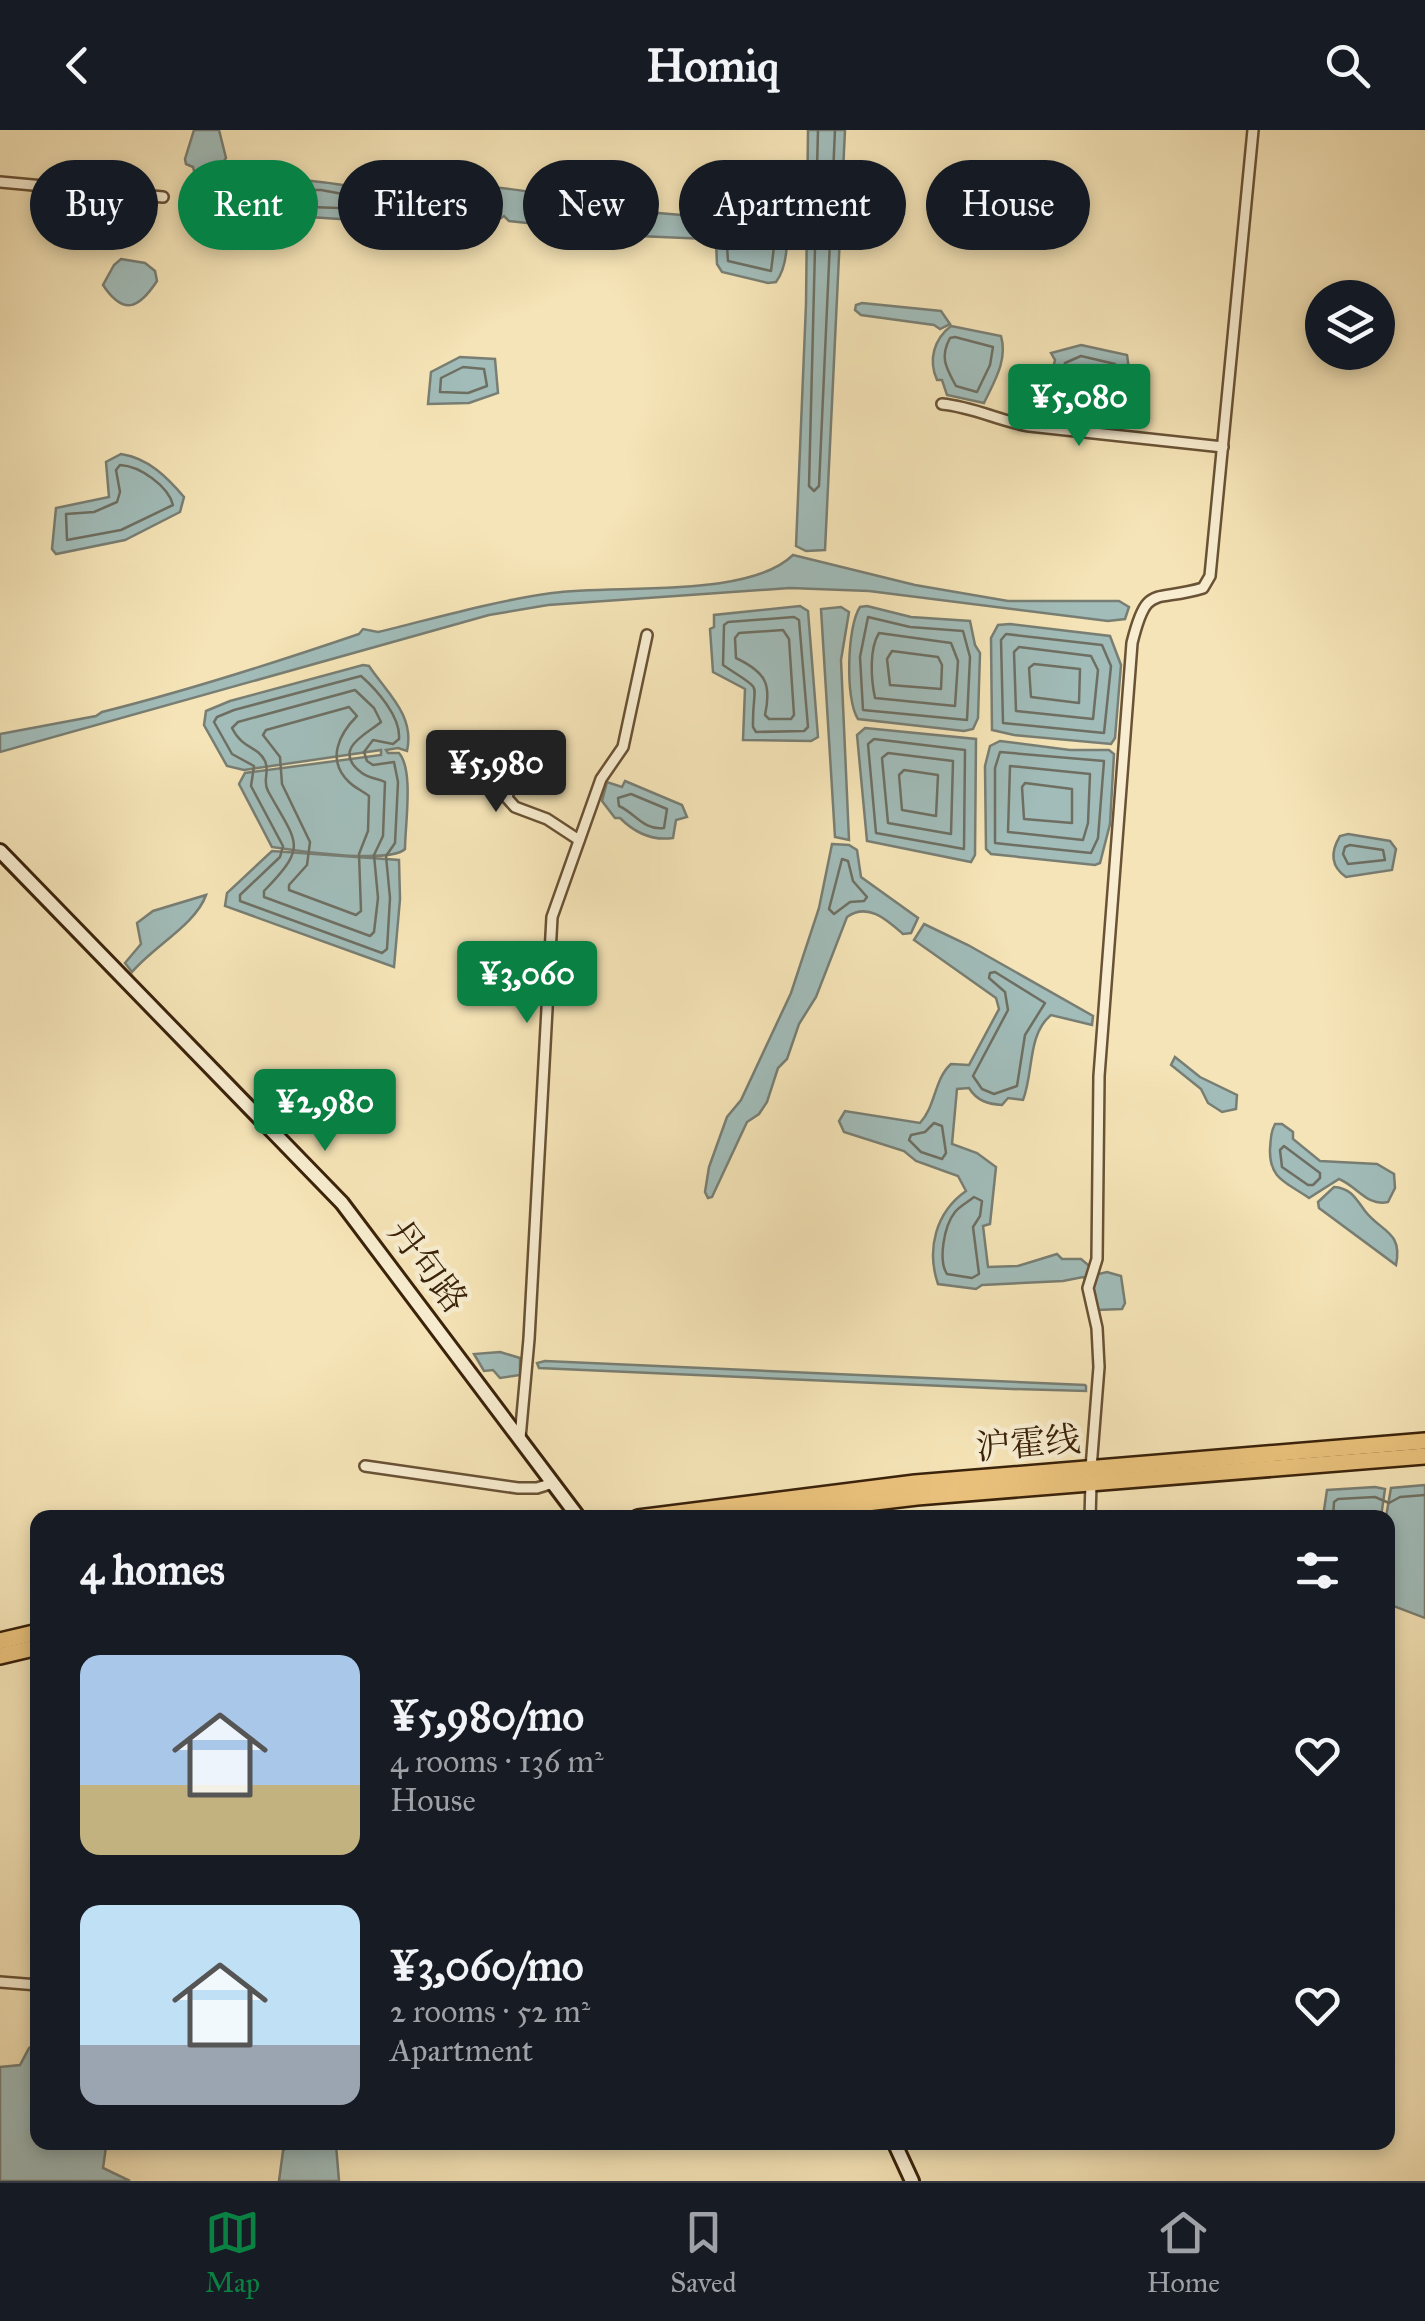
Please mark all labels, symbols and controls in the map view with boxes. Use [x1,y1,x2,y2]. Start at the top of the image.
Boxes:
icon: back [50,38,105,93]
text: Homiq [646,38,779,93]
icon: search [1320,38,1375,93]
chip: Buy [30,160,158,250]
chip: Rent [178,160,318,250]
chip: Filters [338,160,503,250]
chip: New [523,160,659,250]
chip: Apartment [679,160,906,250]
chip: House [926,160,1090,250]
map controls [1305,280,1395,370]
button: layers [1305,280,1395,370]
pin: ¥5,080 [998,364,1160,449]
text: ¥5,080 [1030,377,1128,416]
pin: ¥5,980 [415,730,577,815]
text: ¥5,980 [448,743,544,782]
pin: ¥3,060 [446,941,608,1026]
text: ¥3,060 [479,954,575,993]
pin: ¥2,980 [244,1069,406,1154]
text: ¥2,980 [276,1082,374,1121]
street label: 丹句路 [379,1211,476,1321]
street label: 沪霍线 [974,1418,1082,1469]
icon: filters [1290,1543,1345,1598]
text: 4 homes [80,1544,225,1596]
text: ¥5,980/mo [390,1690,584,1742]
icon: home [160,1695,280,1815]
icon: heart [1290,1728,1345,1783]
text: 4 rooms · 136 m² [390,1742,603,1781]
text: House [390,1781,476,1820]
text: ¥3,060/mo [390,1940,584,1992]
icon: home [160,1945,280,2065]
icon: heart [1290,1978,1345,2033]
text: 2 rooms · 52 m² [390,1992,590,2031]
text: Apartment [390,2031,533,2070]
tab: Map [205,2205,260,2300]
tab: Saved [670,2205,737,2300]
tab: Home [1147,2205,1220,2300]

